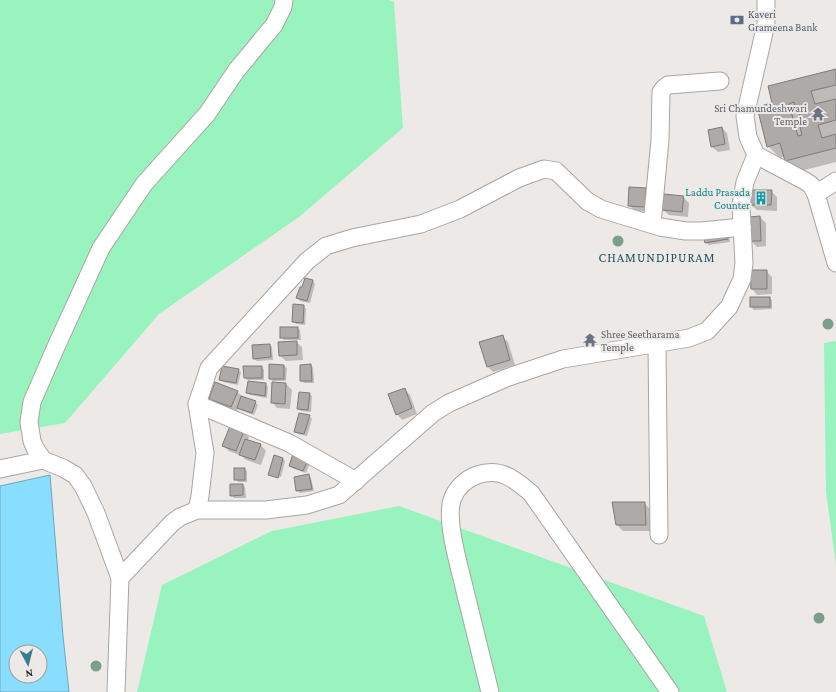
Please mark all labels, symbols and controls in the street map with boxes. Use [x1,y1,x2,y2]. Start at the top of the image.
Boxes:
place label: Kaveri Grameena Bank [748,8,818,33]
bank icon: Kaveri Grameena Bank [729,12,745,28]
place label: Sri Chamundeshwari Temple [714,102,807,128]
temple icon: Sri Chamundeshwari Temple [810,106,826,122]
place label: Laddu Prasada Counter [685,186,750,211]
building icon: Laddu Prasada Counter [753,190,769,206]
district label: CHAMUNDIPURAM [599,250,715,265]
place label: Shree Seetharama Temple [601,328,680,354]
temple icon: Shree Seetharama Temple [582,332,598,348]
north arrow [8,644,48,684]
text: N [24,668,34,680]

